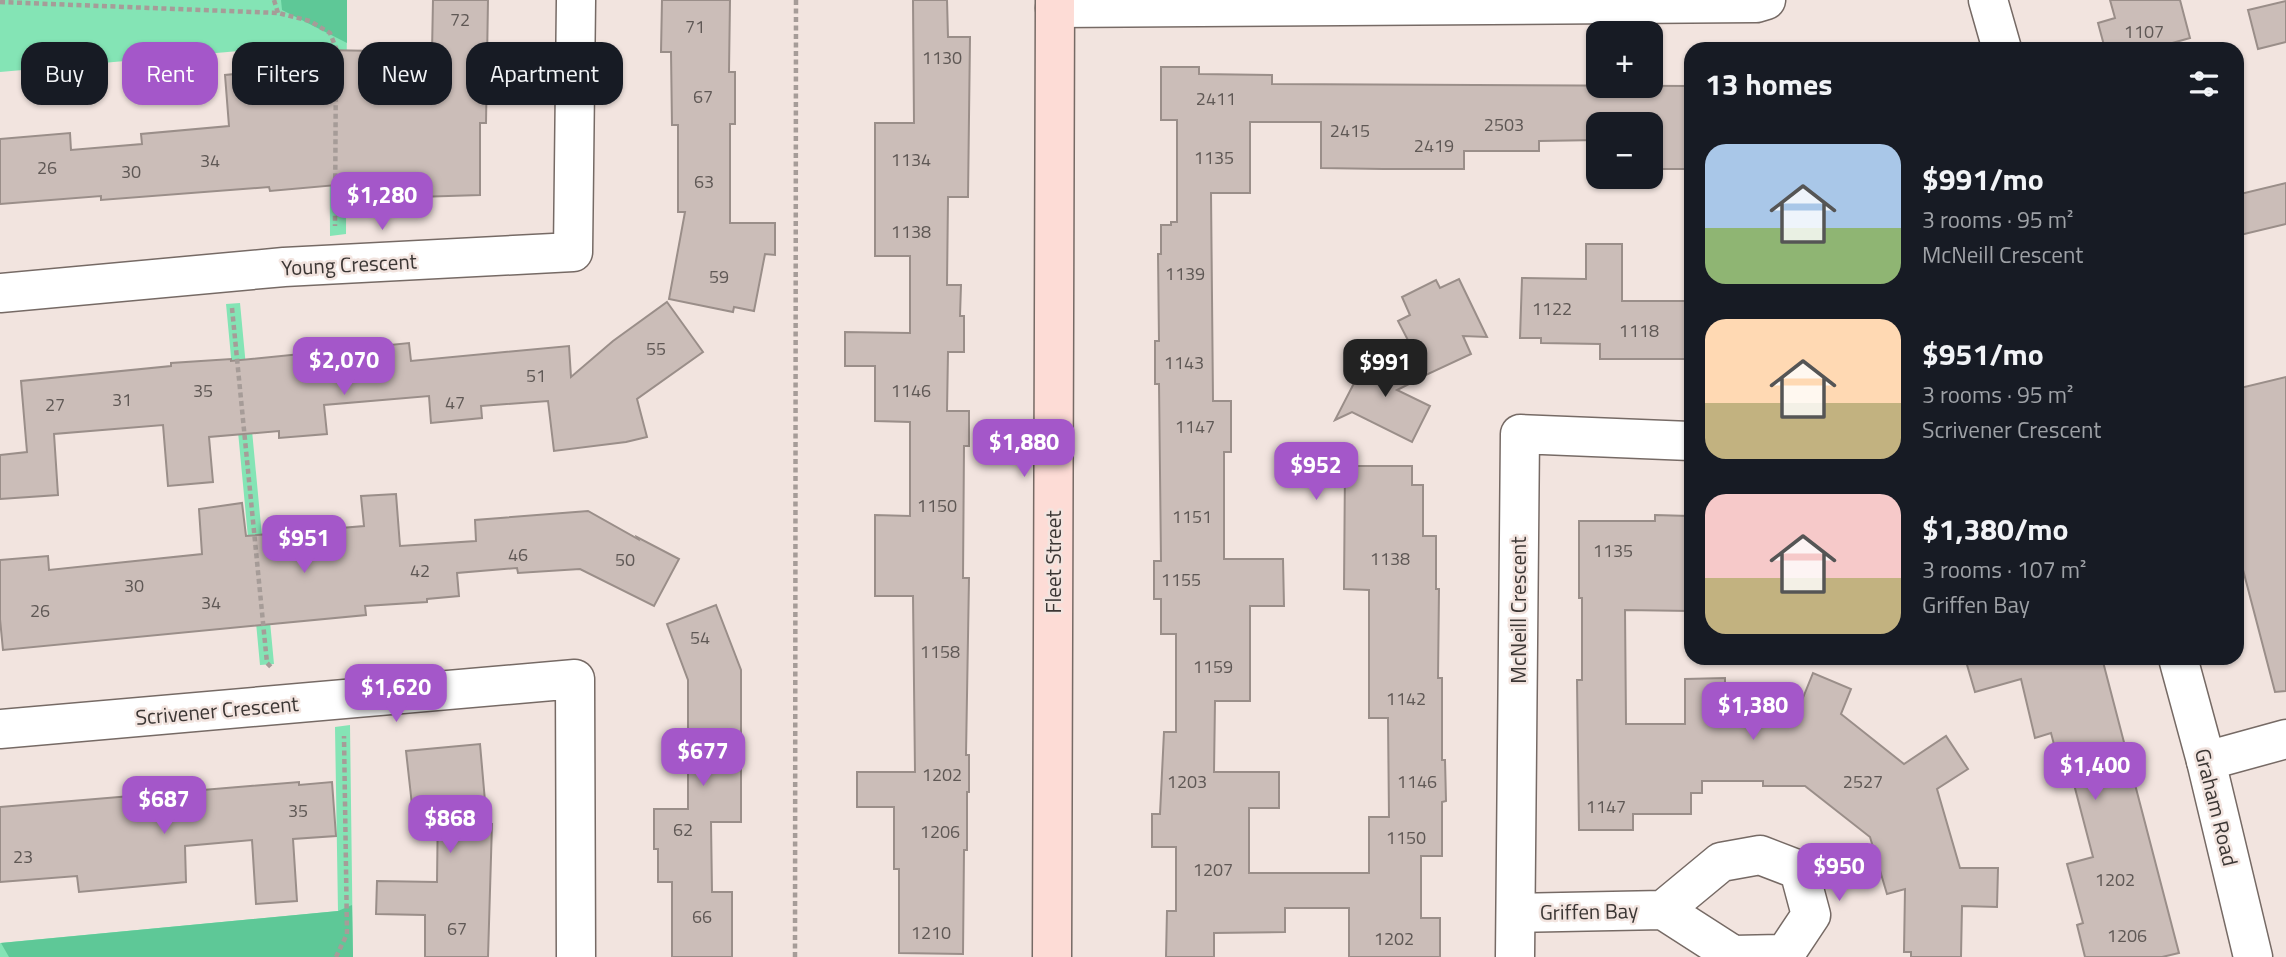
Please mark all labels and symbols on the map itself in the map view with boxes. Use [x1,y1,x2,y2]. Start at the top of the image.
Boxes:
house number: 72 [450,6,470,33]
house number: 71 [685,13,705,40]
house number: 1107 [2124,18,2164,45]
house number: 1130 [922,44,962,71]
house number: 67 [693,83,713,110]
house number: 2411 [1196,85,1236,112]
house number: 2503 [1484,111,1524,138]
house number: 2415 [1330,117,1370,144]
house number: 2419 [1414,132,1454,159]
house number: 1135 [1194,144,1234,171]
house number: 1134 [891,146,931,173]
house number: 34 [200,147,220,174]
house number: 26 [37,154,57,181]
house number: 30 [121,158,141,185]
house number: 63 [694,168,714,195]
pin: $1,280 [325,173,439,232]
house number: 1138 [891,218,931,245]
street label: Young Crescent [280,244,418,284]
house number: 1139 [1165,260,1205,287]
house number: 59 [709,263,729,290]
house number: 1122 [1532,295,1572,322]
house number: 1118 [1619,317,1659,344]
house number: 55 [646,335,666,362]
pin: $2,070 [287,338,401,397]
pin: $991 [1344,340,1426,399]
house number: 1143 [1164,349,1204,376]
house number: 51 [526,362,546,389]
house number: 35 [193,377,213,404]
house number: 1146 [891,377,931,404]
house number: 31 [112,386,132,413]
house number: 47 [445,389,465,416]
house number: 27 [45,391,65,418]
house number: 1147 [1175,413,1215,440]
pin: $1,880 [967,420,1081,479]
pin: $952 [1275,442,1357,502]
house number: 1150 [917,492,957,519]
house number: 1151 [1172,503,1212,530]
street label: Fleet Street [1037,510,1069,614]
pin: $951 [263,516,345,575]
street label: McNeill Crescent [1502,536,1534,684]
house number: 1135 [1593,537,1633,564]
house number: 46 [508,541,528,568]
house number: 1138 [1370,545,1410,572]
house number: 50 [615,546,635,573]
house number: 42 [410,557,430,584]
house number: 1155 [1161,566,1201,593]
house number: 30 [124,572,144,599]
house number: 34 [201,589,221,616]
house number: 26 [30,597,50,624]
house number: 54 [690,624,710,651]
house number: 1158 [920,638,960,665]
house number: 1159 [1193,653,1233,680]
pin: $1,620 [339,664,453,724]
pin: $1,380 [1696,682,1810,742]
house number: 1142 [1386,685,1426,712]
street label: Scrivener Crescent [134,687,301,733]
pin: $677 [662,728,744,788]
pin: $1,400 [2038,742,2152,802]
street label: Graham Road [2187,745,2247,869]
house number: 1202 [922,761,962,788]
house number: 1203 [1167,768,1207,795]
house number: 1146 [1397,768,1437,795]
house number: 2527 [1843,768,1883,795]
pin: $687 [123,776,205,836]
house number: 1147 [1586,793,1626,820]
pin: $868 [409,796,491,855]
house number: 35 [288,797,308,824]
house number: 62 [673,816,693,843]
house number: 1206 [920,818,960,845]
house number: 1150 [1386,824,1426,851]
house number: 23 [13,843,33,870]
pin: $950 [1798,844,1880,903]
house number: 1207 [1193,856,1233,883]
house number: 1202 [2095,866,2135,893]
street label: Griffen Bay [1539,894,1639,928]
house number: 66 [692,903,712,930]
house number: 67 [447,915,467,942]
house number: 1210 [911,919,951,946]
house number: 1206 [2107,922,2147,949]
house number: 1202 [1374,925,1414,952]

